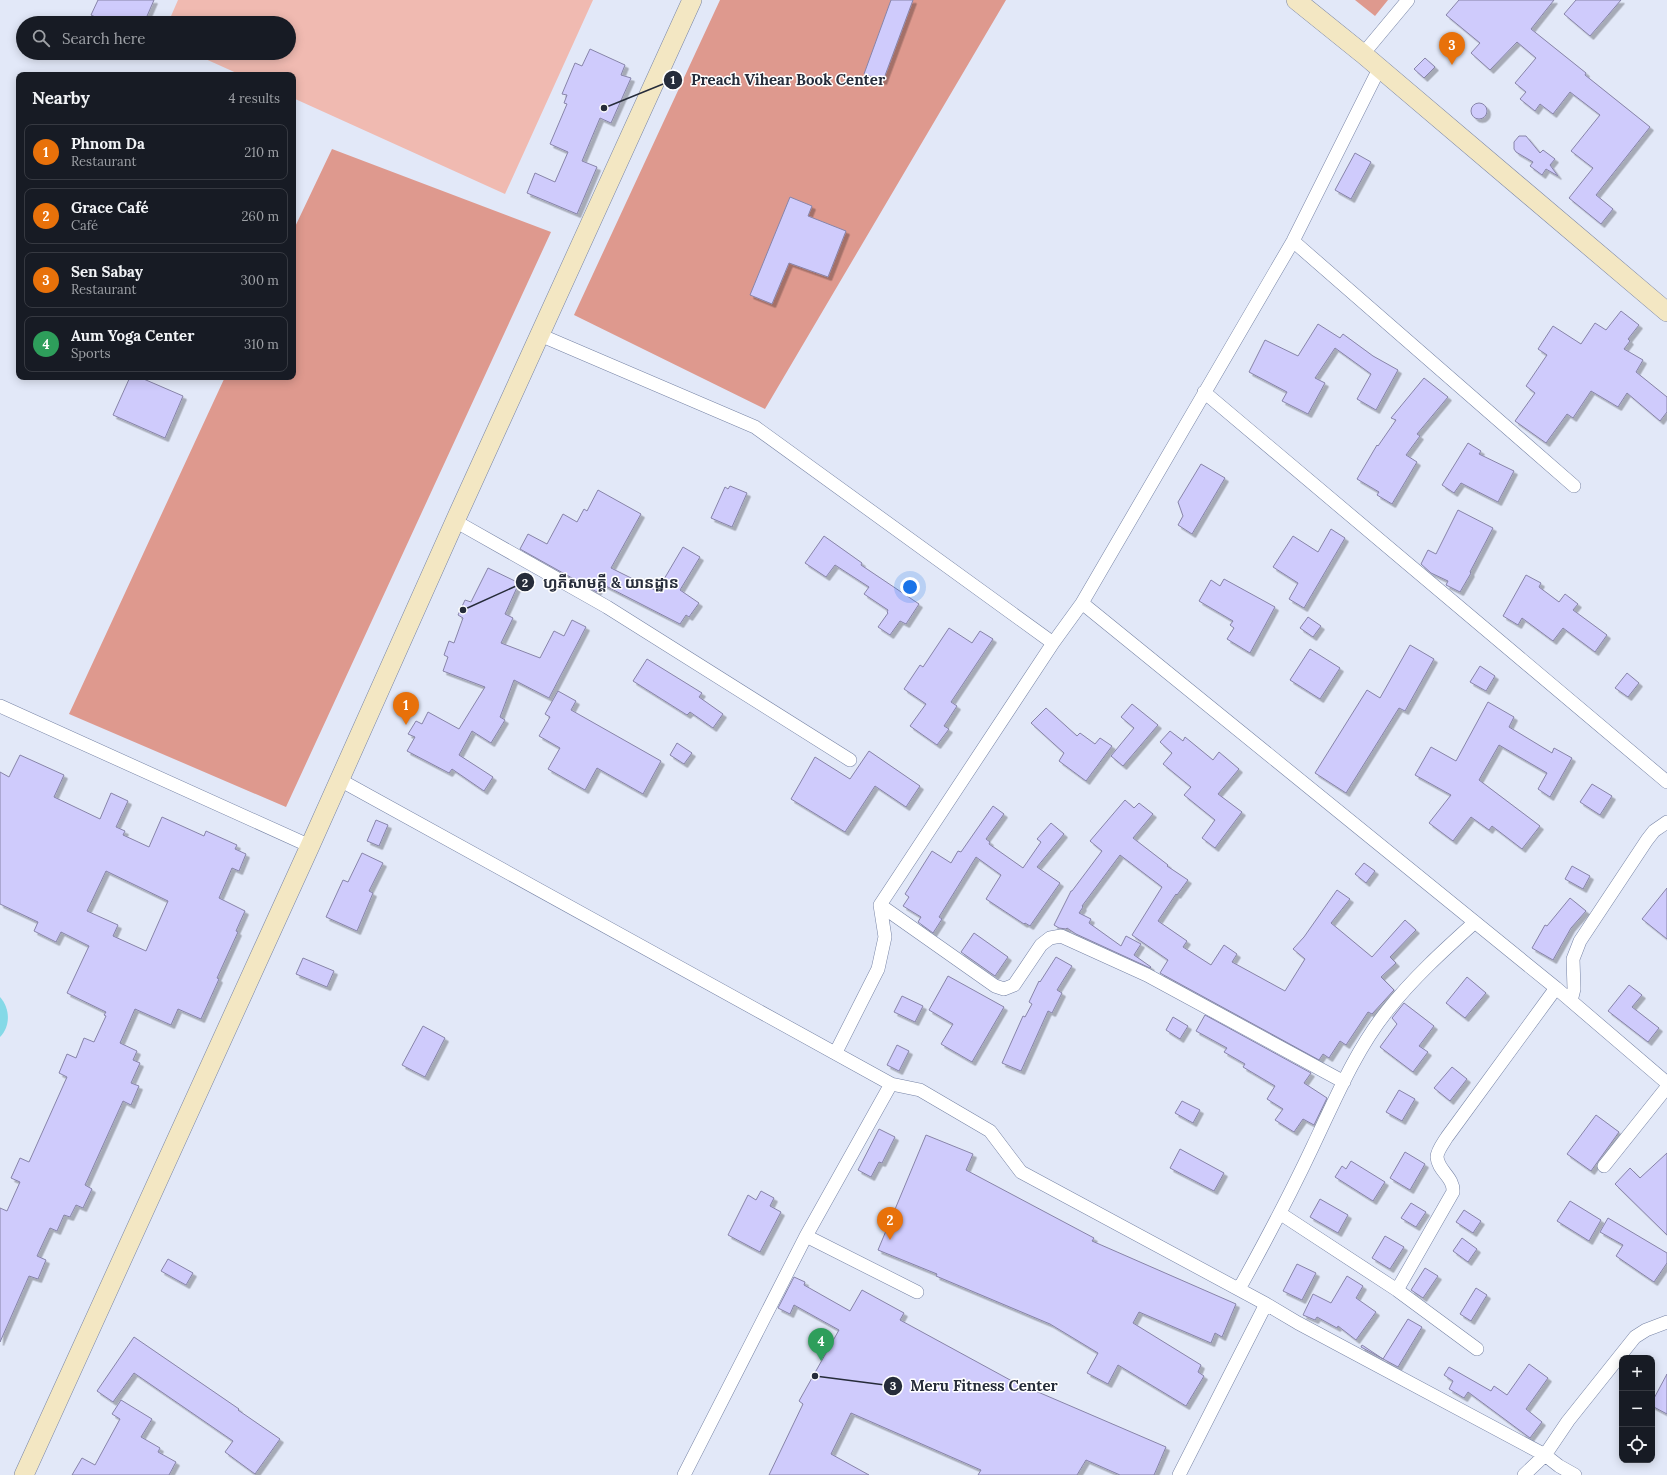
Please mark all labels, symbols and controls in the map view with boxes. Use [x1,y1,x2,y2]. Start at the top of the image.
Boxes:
search box [16,16,296,60]
icon: search [30,27,52,49]
text: Search here [62,29,145,48]
pin: 3 [1439,32,1465,65]
callout: Preach Vihear Book Center [663,66,893,93]
text: Preach Vihear Book Center [691,70,886,89]
text: 1 [671,72,676,87]
text: Nearby [32,87,90,109]
text: 4 results [229,90,280,107]
text: Phnom Da [71,134,145,153]
text: 1 [43,144,49,161]
text: 210 m [244,144,279,161]
text: Restaurant [71,153,137,170]
text: Grace Café [71,198,149,217]
text: 2 [43,208,49,225]
text: 260 m [241,208,279,225]
text: Café [71,217,98,234]
text: Sen Sabay [71,262,143,281]
text: 3 [42,272,50,289]
text: 300 m [241,272,279,289]
text: Restaurant [71,281,137,298]
text: Aum Yoga Center [71,326,194,345]
text: 4 [42,336,50,353]
text: 310 m [244,336,279,353]
text: Sports [71,345,110,362]
callout: ហ្វភីសាមគ្គី & យានដ្ឋាន [515,569,687,596]
text: ហ្វភីសាមគ្គី & យានដ្ឋាន [543,573,679,592]
text: 2 [522,575,528,590]
your location [900,577,920,597]
pin: 1 [393,692,419,725]
pin: 2 [877,1207,903,1240]
pin: 4 [808,1328,834,1361]
map controls [1619,1355,1655,1463]
button: + [1619,1355,1655,1391]
callout: Meru Fitness Center [883,1372,1066,1399]
text: Meru Fitness Center [910,1376,1059,1395]
text: 3 [890,1378,897,1393]
button: − [1619,1391,1655,1427]
button: locate [1619,1427,1655,1463]

